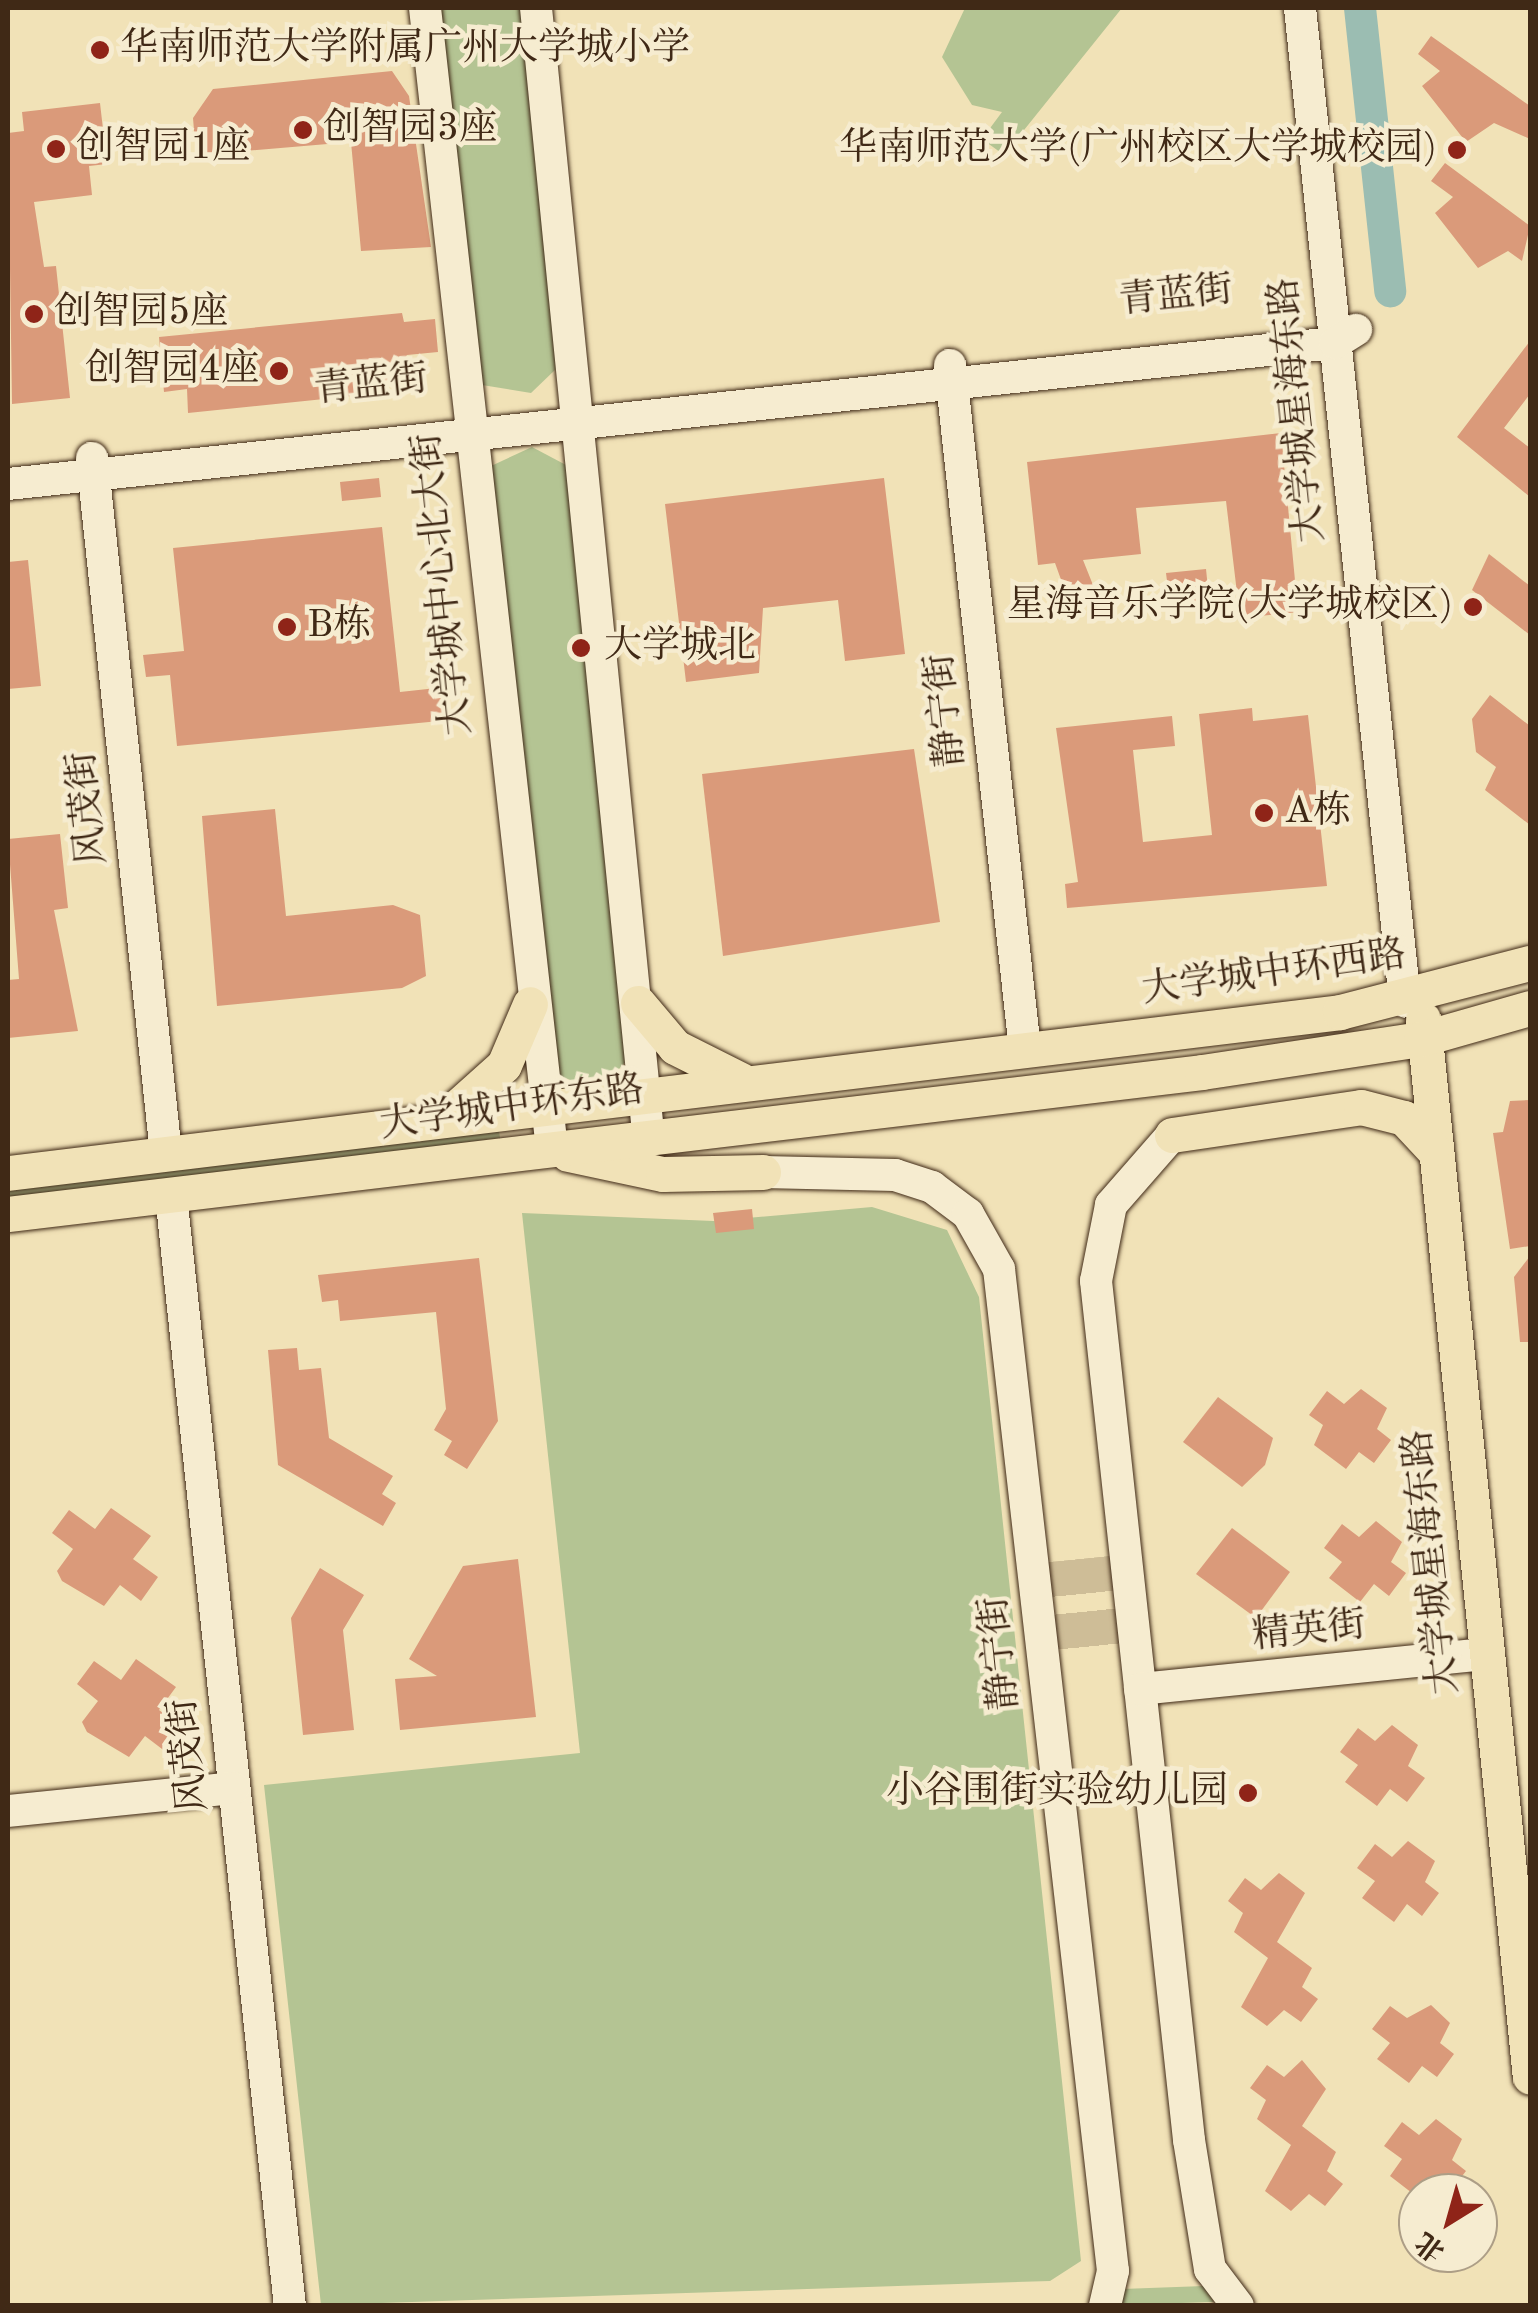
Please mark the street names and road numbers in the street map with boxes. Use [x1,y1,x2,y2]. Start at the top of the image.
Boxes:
street label: 青蓝街 [1117,268,1235,326]
street label: 大学城星海东路 [1262,275,1336,545]
street label: 青蓝街 [312,357,430,415]
street label: 大学城中心北大街 [405,430,483,738]
street label: 静宁街 [918,651,976,769]
street label: 风茂街 [60,749,118,867]
street label: 大学城中环西路 [1139,933,1409,1015]
street label: 大学城中环东路 [377,1068,647,1150]
street label: 大学城星海东路 [1396,1427,1470,1697]
street label: 静宁街 [972,1594,1030,1712]
street label: 精英街 [1250,1603,1368,1661]
street label: 风茂街 [161,1696,219,1814]

